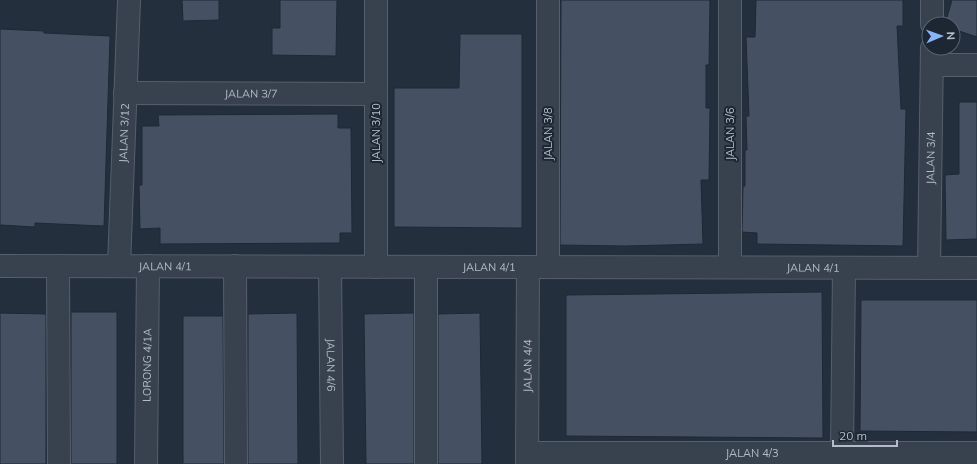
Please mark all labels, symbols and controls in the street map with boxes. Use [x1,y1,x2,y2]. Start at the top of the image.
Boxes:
north arrow [921,16,961,56]
text: N [944,31,958,40]
street label: JALAN 3/7 [224,86,278,101]
street label: JALAN 3/12 [116,103,132,163]
street label: JALAN 3/10 [369,103,383,163]
street label: JALAN 3/8 [541,107,555,161]
street label: JALAN 3/6 [723,107,737,161]
street label: JALAN 3/4 [923,131,938,185]
street label: JALAN 4/1 [138,259,192,273]
street label: JALAN 4/1 [462,260,516,274]
street label: JALAN 4/1 [786,261,840,275]
street label: LORONG 4/1A [140,328,154,402]
street label: JALAN 4/6 [324,338,338,392]
street label: JALAN 4/4 [520,339,535,393]
scale bar [833,422,897,448]
text: 20 m [839,428,867,443]
street label: JALAN 4/3 [725,446,779,460]

